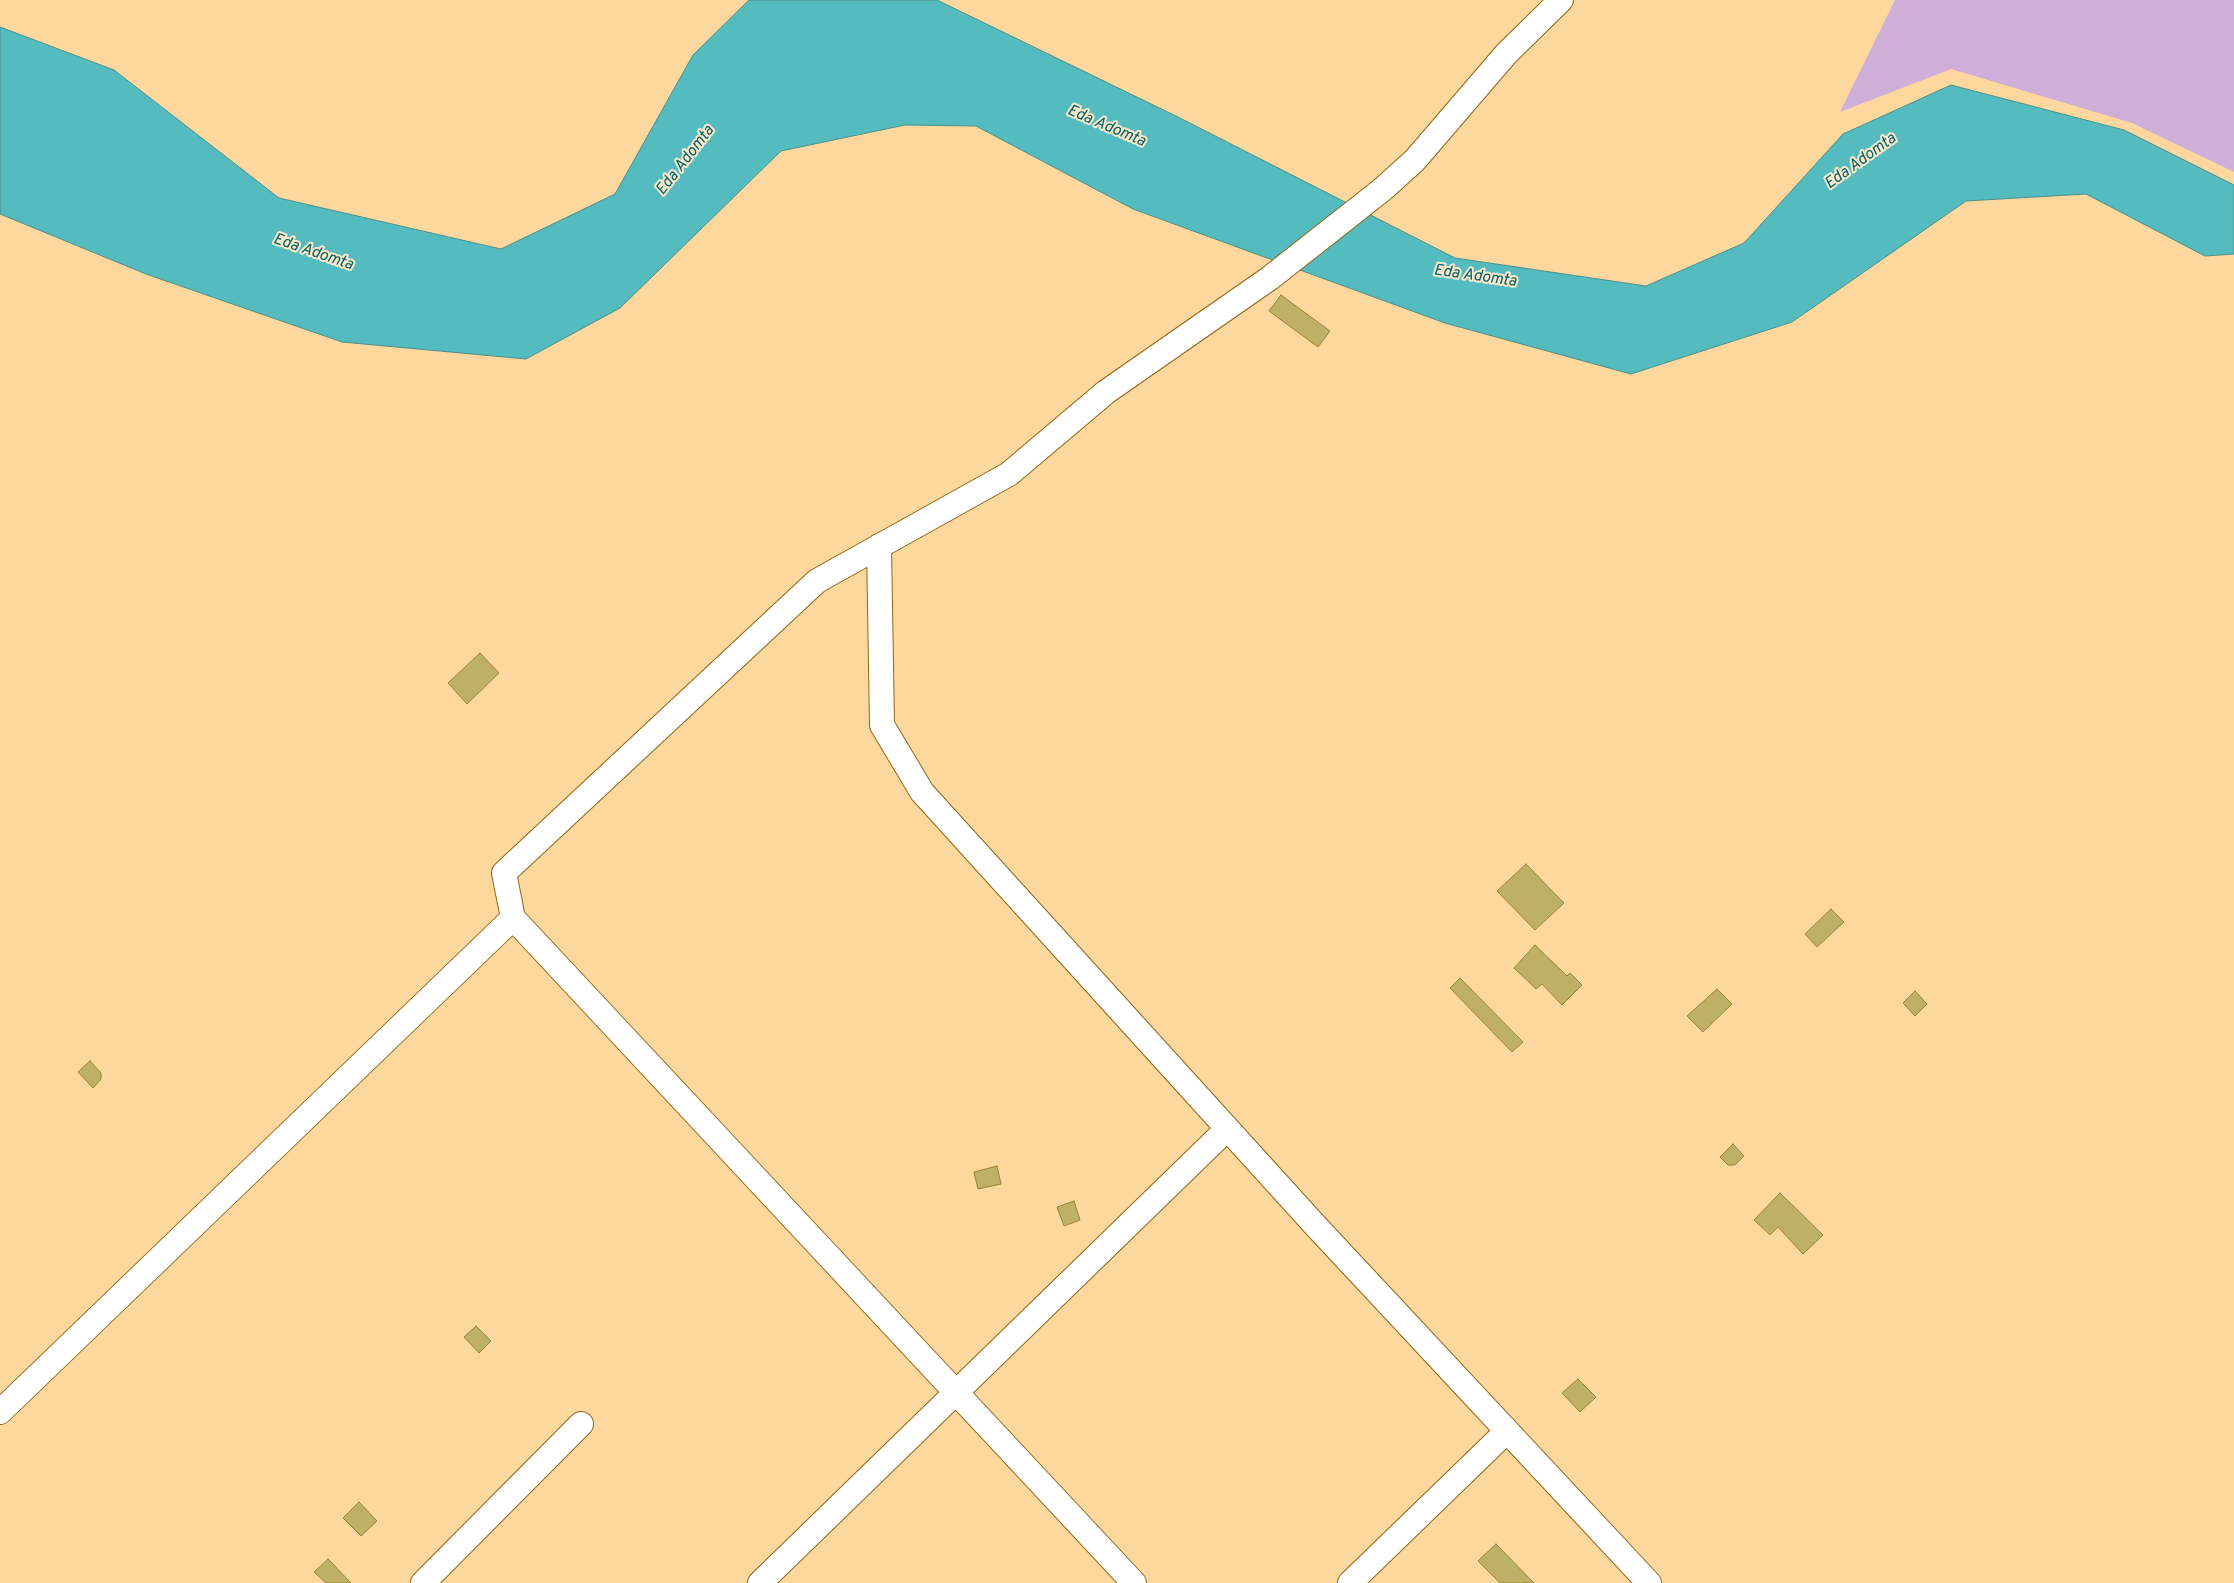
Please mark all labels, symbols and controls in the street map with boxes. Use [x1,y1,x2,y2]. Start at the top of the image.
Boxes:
water label: Eda Adomta [1064,102,1148,152]
water label: Eda Adomta [653,122,719,200]
water label: Eda Adomta [1822,130,1900,194]
water label: Eda Adomta [270,230,356,276]
water label: Eda Adomta [1432,262,1518,292]

